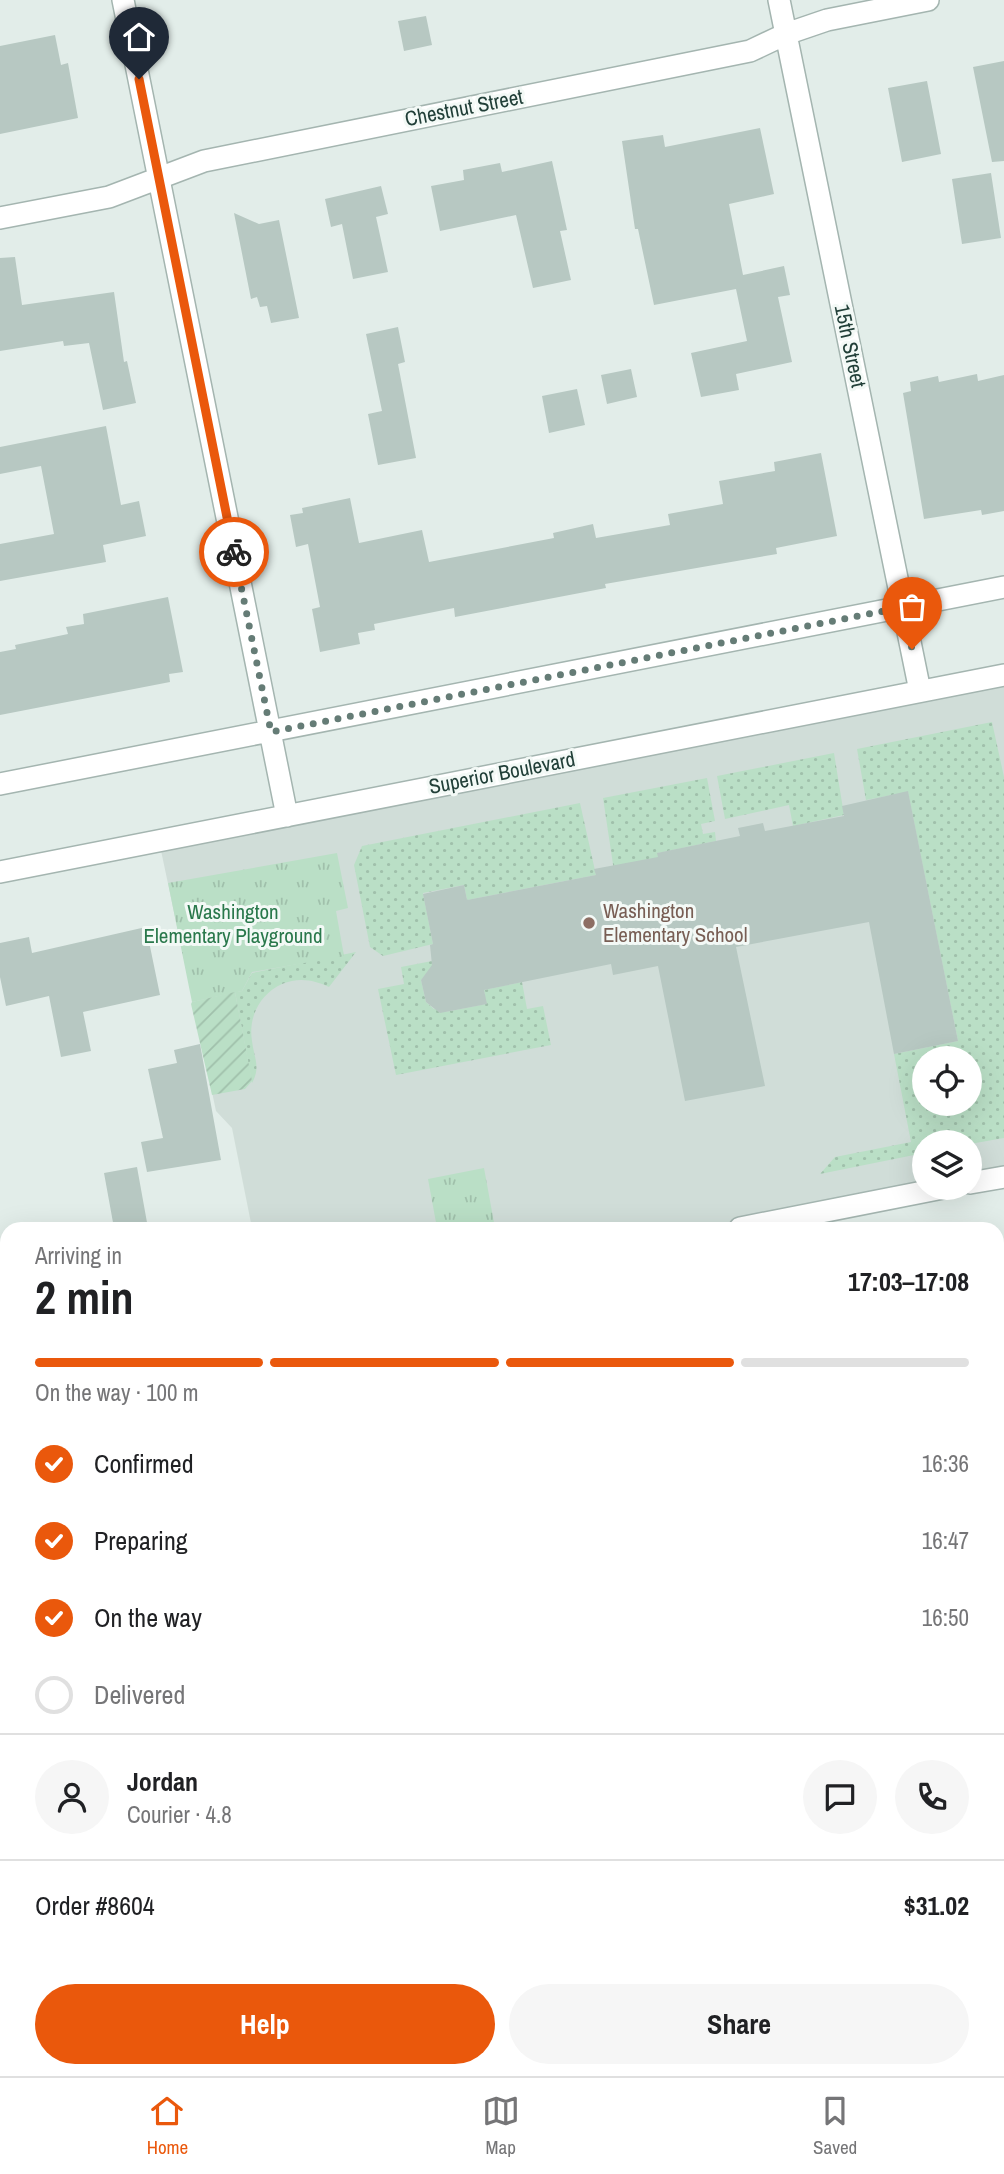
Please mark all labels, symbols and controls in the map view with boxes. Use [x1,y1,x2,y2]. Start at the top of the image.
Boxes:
pin [109,7,169,79]
icon: home [120,18,158,56]
street label: Chestnut Street [402,82,526,133]
street label: 15th Street [828,302,873,390]
courier [199,517,269,587]
icon: bike [215,533,253,571]
pin [882,577,942,649]
icon: bag [893,588,931,626]
street label: Superior Boulevard [426,744,577,801]
place label: Washington Elementary School [603,896,748,949]
park label: Washington Elementary Playground [144,897,322,950]
marker: Washington Elementary School [581,915,597,931]
map controls [912,1046,982,1200]
button: locate [912,1046,982,1116]
button: layers [912,1130,982,1200]
text: Arriving in [35,1240,122,1271]
text: 17:03–17:08 [848,1264,969,1299]
text: 2 min [35,1266,134,1328]
text: On the way · 100 m [35,1377,199,1408]
icon: check [35,1445,73,1483]
text: Confirmed [94,1446,194,1481]
text: 16:36 [922,1448,969,1479]
icon: check [35,1522,73,1560]
text: Preparing [94,1523,188,1558]
text: 16:47 [922,1525,969,1556]
icon: check [35,1599,73,1637]
text: On the way [94,1600,202,1635]
text: 16:50 [922,1602,969,1633]
text: Delivered [94,1677,185,1712]
button: person [35,1760,109,1834]
button: chat [803,1760,877,1834]
button: phone [895,1760,969,1834]
text: Jordan [127,1764,198,1799]
text: Courier · 4.8 [127,1799,232,1830]
text: Order #8604 [35,1888,155,1923]
text: $31.02 [904,1888,969,1923]
button: Help [35,1984,495,2064]
button: Share [509,1984,969,2064]
tab: Home [147,2092,188,2160]
tab: Map [482,2092,520,2160]
tab: Saved [813,2092,857,2160]

